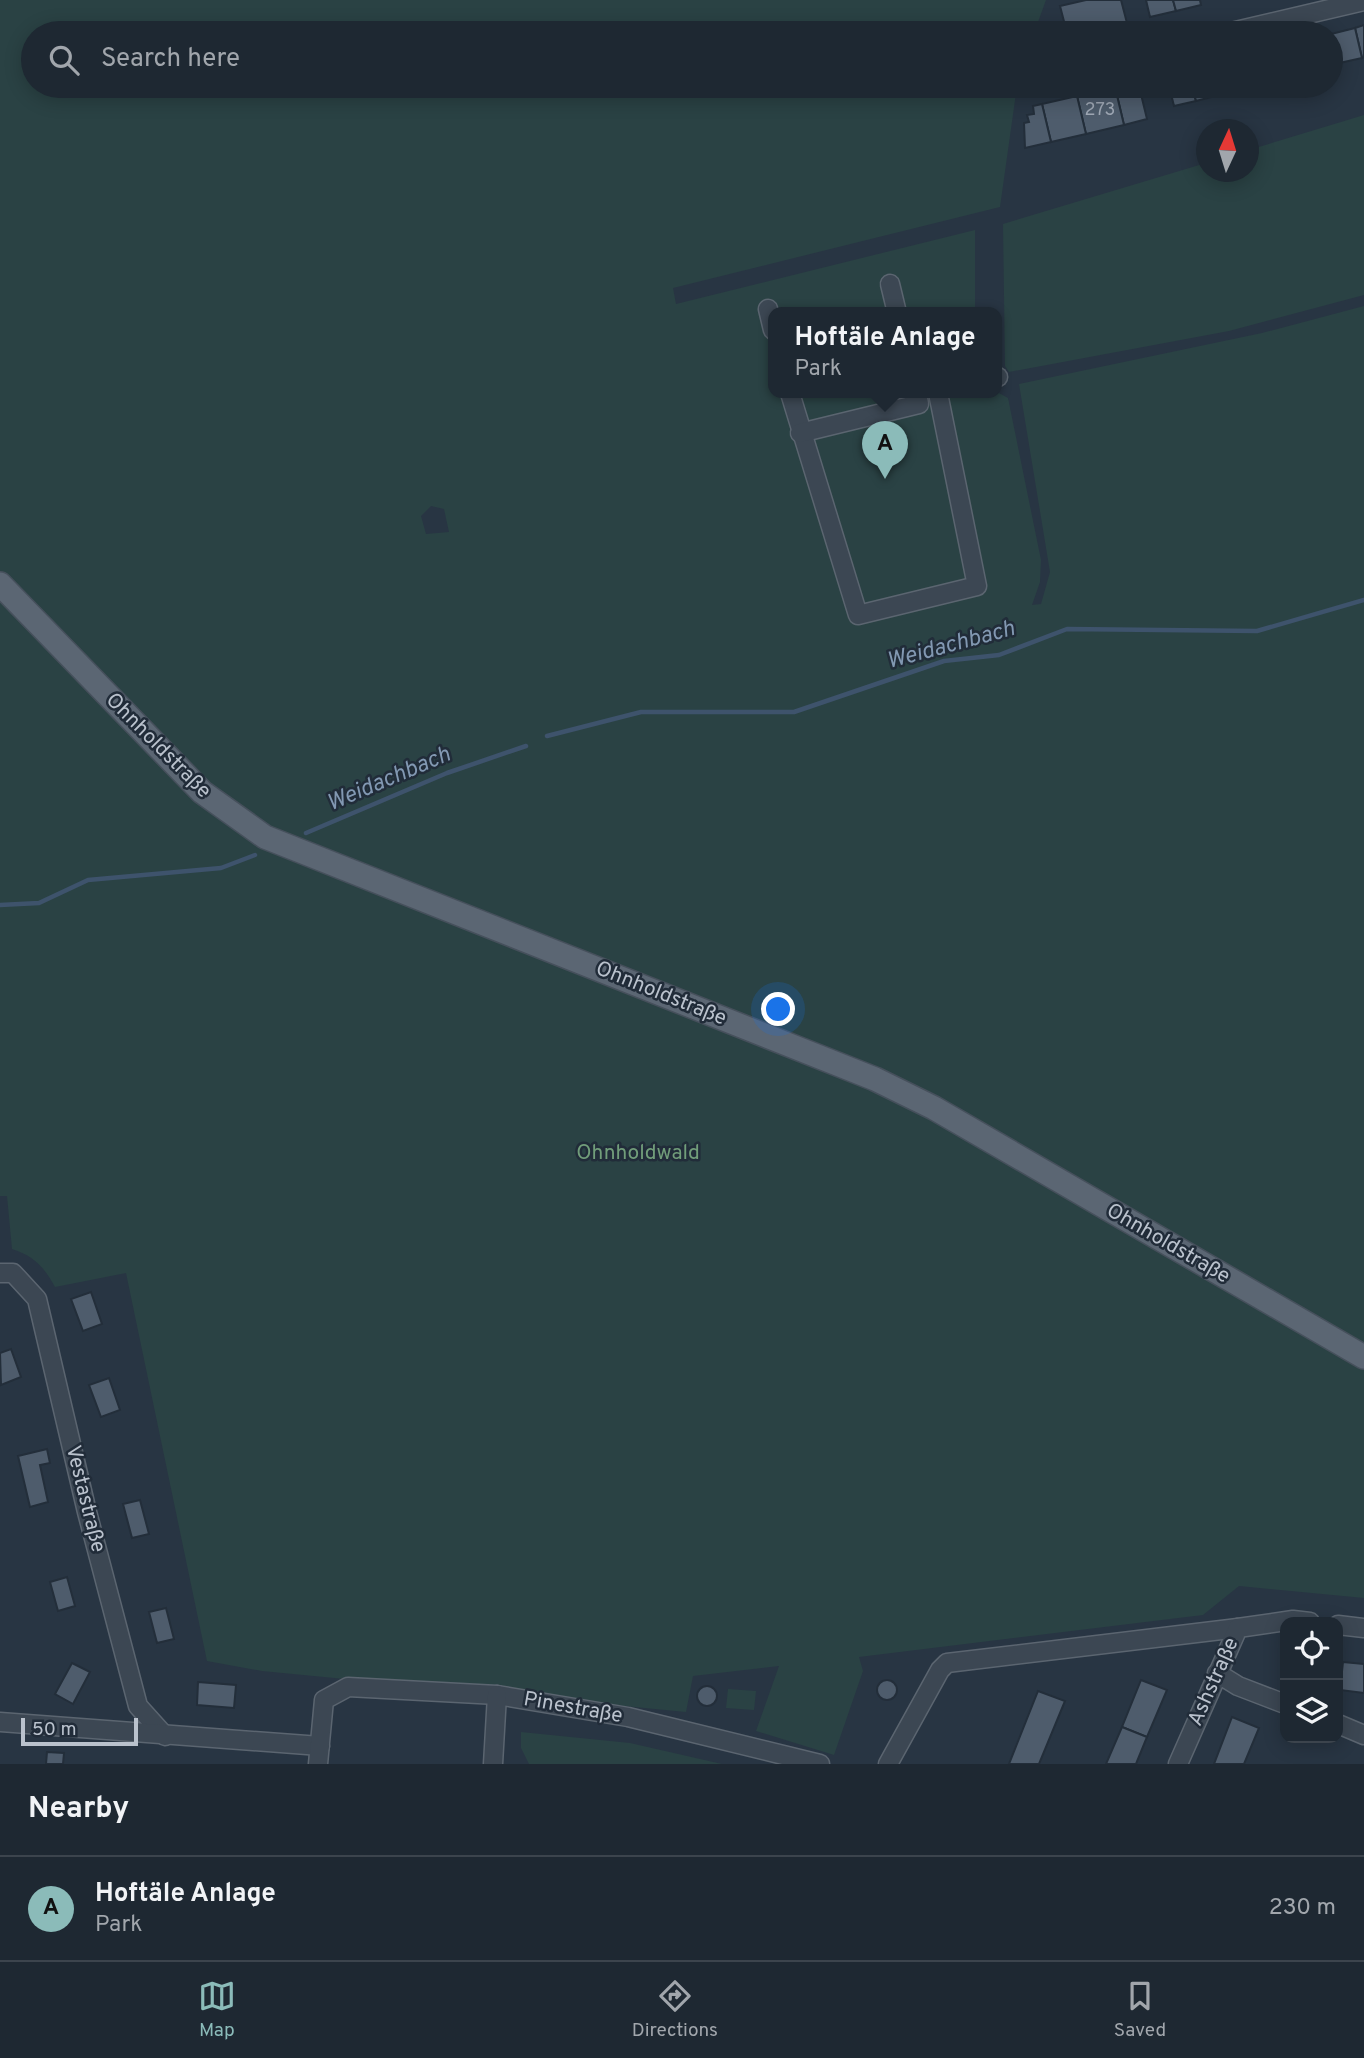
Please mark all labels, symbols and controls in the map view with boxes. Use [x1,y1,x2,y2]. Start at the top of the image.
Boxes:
search box [21,21,1343,98]
icon: search [45,41,83,79]
text: Search here [101,43,240,76]
house number: 273 [1085,99,1115,122]
north arrow [1196,119,1259,182]
popup [768,307,1002,398]
text: Hoftäle Anlage [795,322,975,355]
text: Park [795,355,842,384]
pin: A [862,421,908,479]
water label: Weidachbach [884,615,1019,677]
street label: Ohnholdstraße [99,687,217,805]
water label: Weidachbach [323,741,456,819]
street label: Ohnholdstraße [592,955,730,1033]
your location [761,992,795,1026]
park label: Ohnholdwald [576,1140,700,1167]
street label: Ohnholdstraße [1101,1198,1235,1290]
street label: Vestastraße [59,1443,111,1555]
map controls [1280,1617,1343,1743]
button: locate [1280,1617,1343,1680]
street label: Ashstraße [1182,1633,1246,1731]
button: layers [1280,1680,1343,1743]
street label: Pinestraße [521,1686,625,1730]
scale bar [21,1715,138,1747]
text: 50 m [32,1718,77,1742]
text: Nearby [28,1791,129,1828]
text: Hoftäle Anlage [95,1878,276,1911]
text: A [43,1894,59,1923]
text: 230 m [1269,1894,1336,1923]
text: Park [95,1911,142,1940]
tab: Map [198,1977,236,2043]
tab: Directions [632,1977,718,2043]
tab: Saved [1114,1977,1166,2043]

